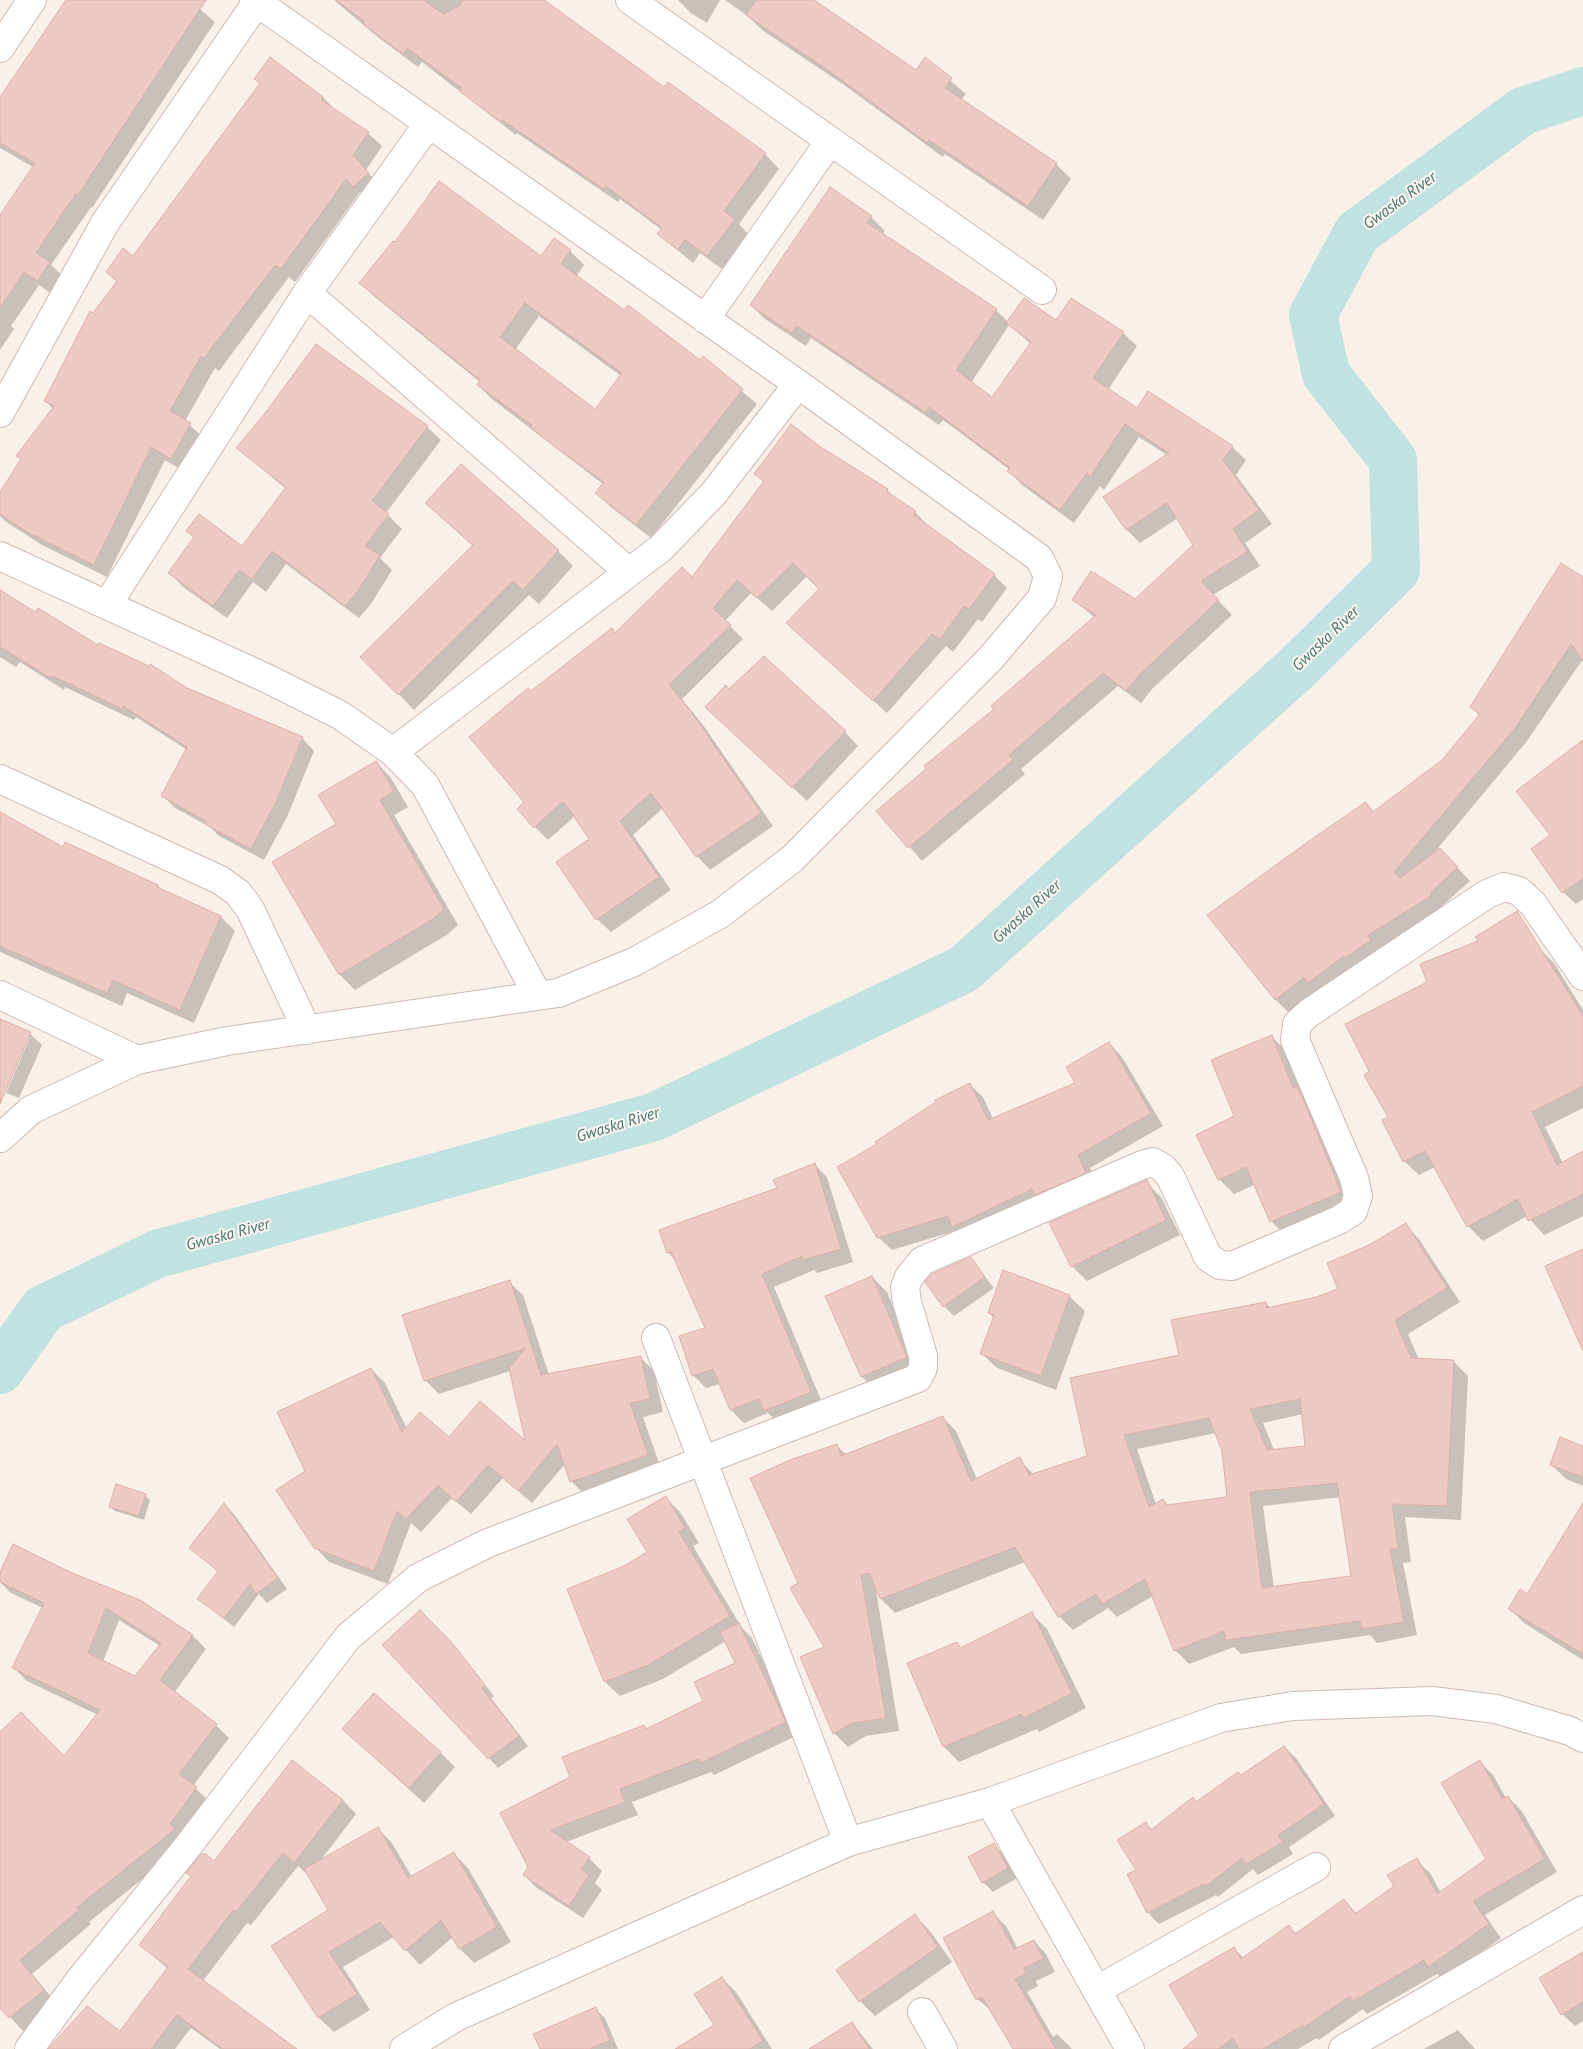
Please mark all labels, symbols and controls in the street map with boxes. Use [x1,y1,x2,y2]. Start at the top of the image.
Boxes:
water label: Gwaska River [1360,168,1440,234]
water label: Gwaska River [1288,602,1364,676]
water label: Gwaska River [989,876,1065,948]
water label: Gwaska River [574,1103,662,1147]
water label: Gwaska River [184,1215,272,1255]

